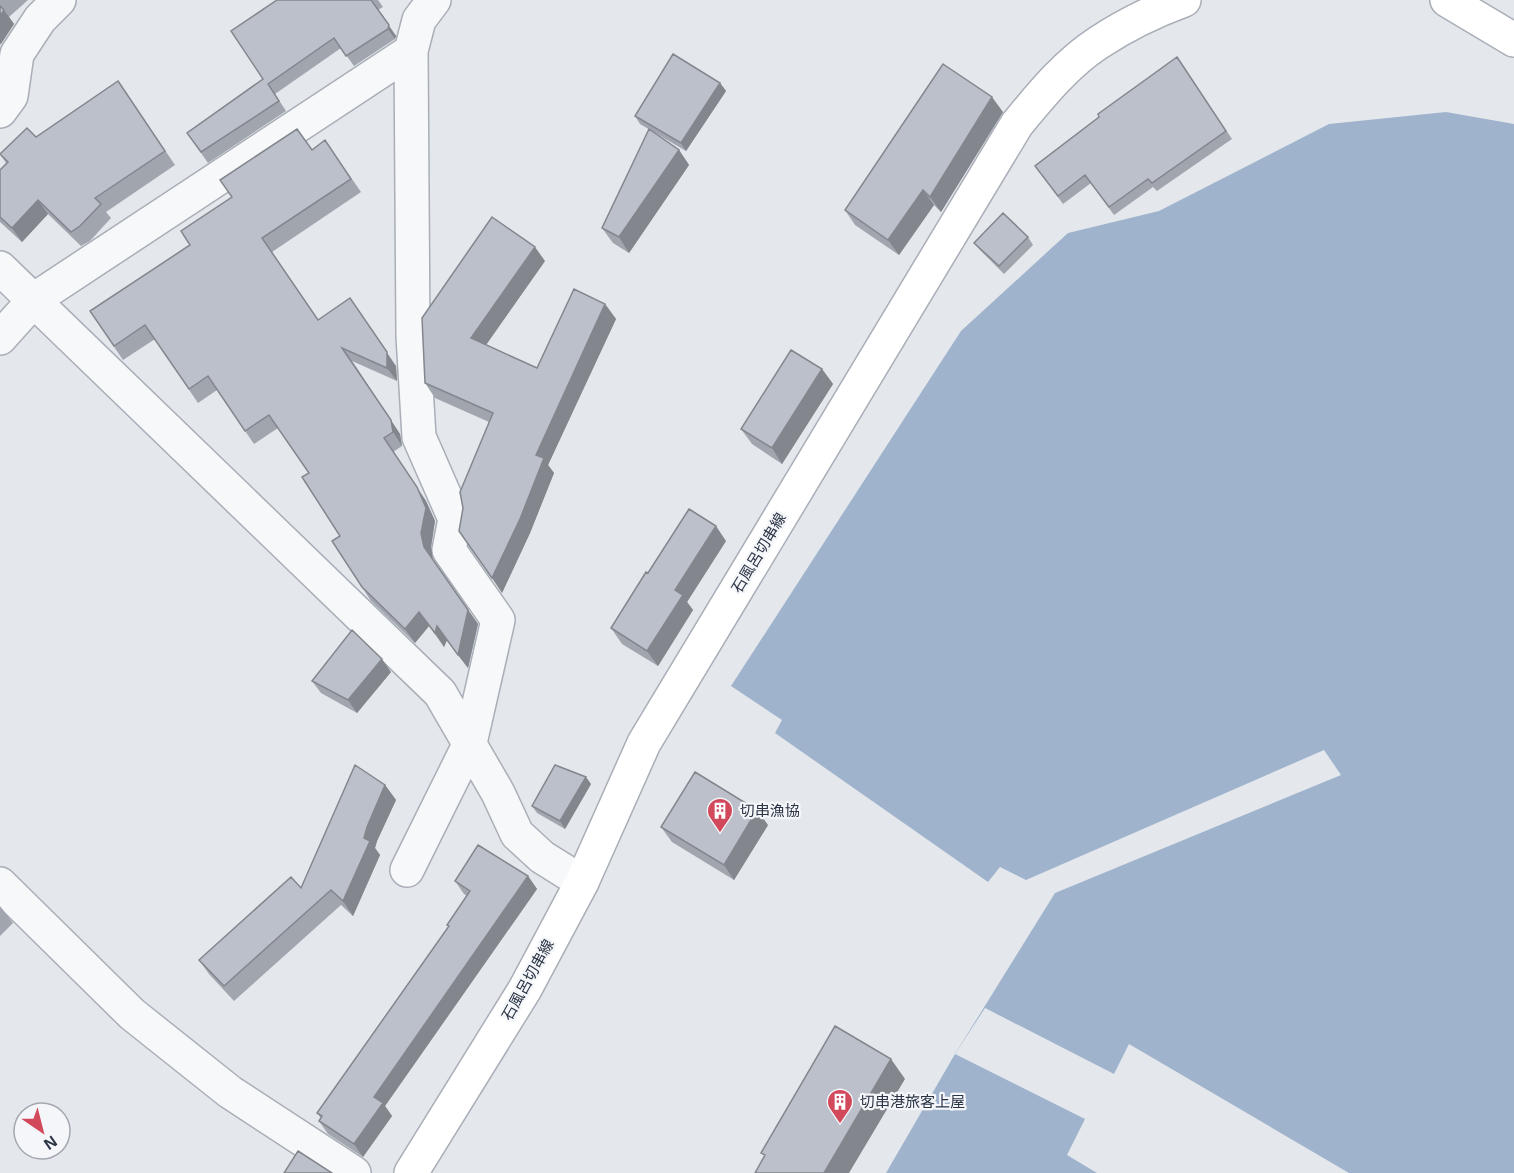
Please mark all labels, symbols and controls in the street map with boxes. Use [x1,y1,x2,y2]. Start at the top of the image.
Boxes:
street label: 石風呂切串線 [728,510,789,596]
building icon: 切串漁協 [705,796,735,834]
place label: 切串漁協 [740,802,800,819]
street label: 石風呂切串線 [498,936,557,1023]
building icon: 切串港旅客上屋 [825,1087,855,1125]
place label: 切串港旅客上屋 [860,1093,965,1110]
north arrow [12,1101,72,1161]
text: N [41,1133,60,1153]

